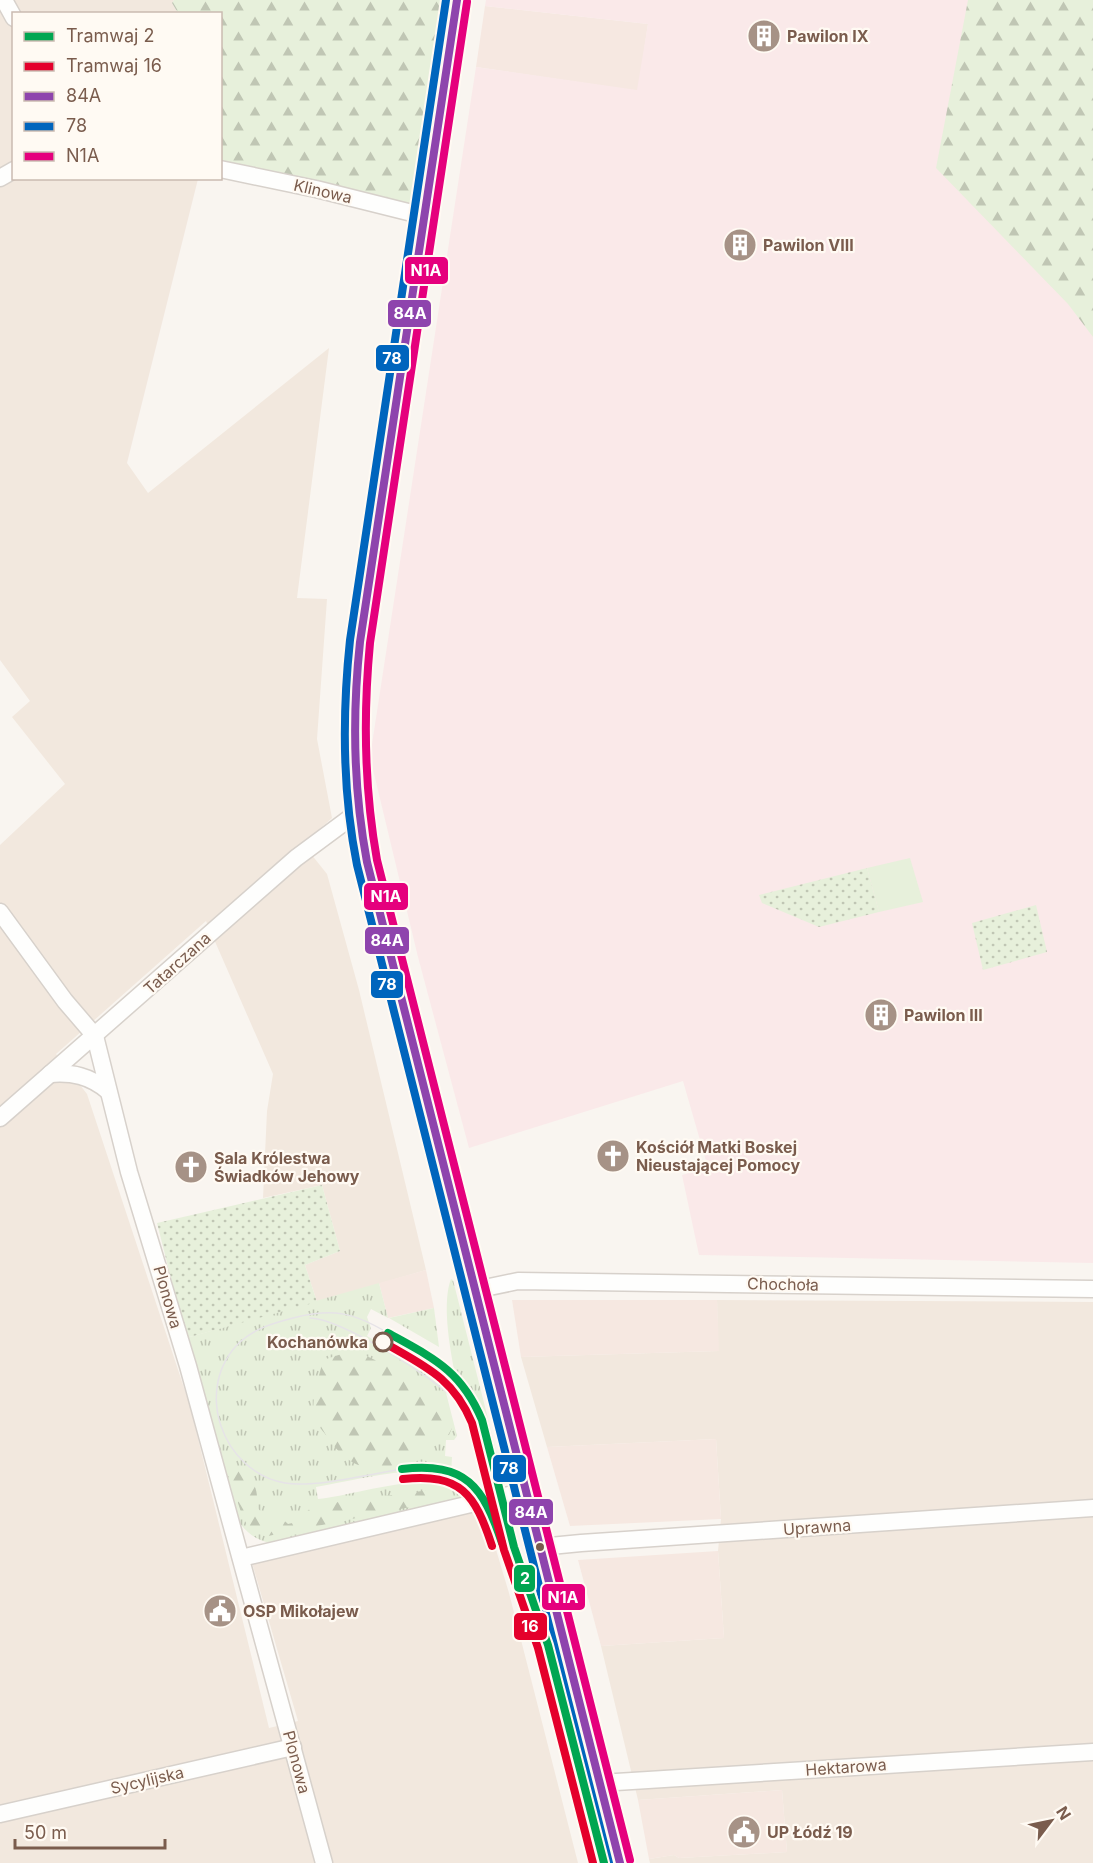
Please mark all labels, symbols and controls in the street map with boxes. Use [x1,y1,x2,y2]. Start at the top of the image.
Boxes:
legend [12,12,222,180]
building icon: Pawilon IX [746,18,782,54]
text: Tramwaj 2 [66,25,155,46]
place label: Pawilon IX [787,26,869,46]
text: Tramwaj 16 [66,55,162,76]
text: 84A [66,85,101,106]
text: 78 [66,115,87,136]
text: N1A [66,145,99,166]
street label: Klinowa [292,175,354,207]
building icon: Pawilon VIII [722,227,758,263]
place label: Pawilon VIII [763,235,854,255]
line badge: N1A [404,256,449,285]
text: N1A [410,260,442,280]
line badge: 84A [387,299,432,328]
text: 84A [393,303,427,323]
line badge: 78 [375,344,410,372]
text: 78 [382,348,402,368]
line badge: N1A [363,882,409,911]
text: N1A [370,886,402,906]
line badge: 84A [364,926,410,955]
street label: Tatarczana [139,928,215,998]
text: 84A [370,930,404,950]
line badge: 78 [370,970,404,999]
text: 78 [377,974,397,994]
building icon: Pawilon III [863,997,899,1033]
place label: Pawilon III [904,1005,983,1025]
place label: Kościół Matki Boskej Nieustającej Pomocy [636,1137,800,1175]
church icon: Kościół Matki Boskej Nieustającej Pomocy [595,1138,631,1174]
place label: Sala Królestwa Świadków Jehowy [214,1148,360,1186]
church icon: Sala Królestwa Świadków Jehowy [173,1149,209,1185]
street label: Plonowa [149,1263,187,1331]
street label: Chochoła [747,1273,819,1295]
place label: Kochanówka [267,1332,368,1352]
marker: Kochanówka [373,1332,393,1352]
line badge: 78 [492,1454,527,1483]
text: 78 [499,1458,519,1478]
line badge: 84A [508,1498,554,1526]
text: 84A [514,1502,548,1522]
street label: Uprawna [782,1515,852,1539]
unlabelled marker [534,1541,546,1553]
line badge: 2 [513,1564,536,1593]
text: 2 [520,1568,530,1588]
line badge: N1A [541,1583,586,1611]
text: N1A [547,1587,579,1607]
public building icon: OSP Mikołajew [202,1593,238,1629]
place label: OSP Mikołajew [243,1601,359,1621]
line badge: 16 [513,1612,548,1641]
text: 16 [521,1616,539,1636]
street label: Plonowa [279,1728,315,1796]
street label: Hektarowa [805,1754,887,1780]
street label: Sycylijska [108,1762,186,1798]
north arrow [1021,1791,1081,1851]
text: N [1052,1803,1075,1824]
scale bar [15,1812,165,1850]
public building icon: UP Łódź 19 [726,1814,762,1850]
text: 50 m [24,1822,67,1843]
place label: UP Łódź 19 [767,1822,853,1842]

